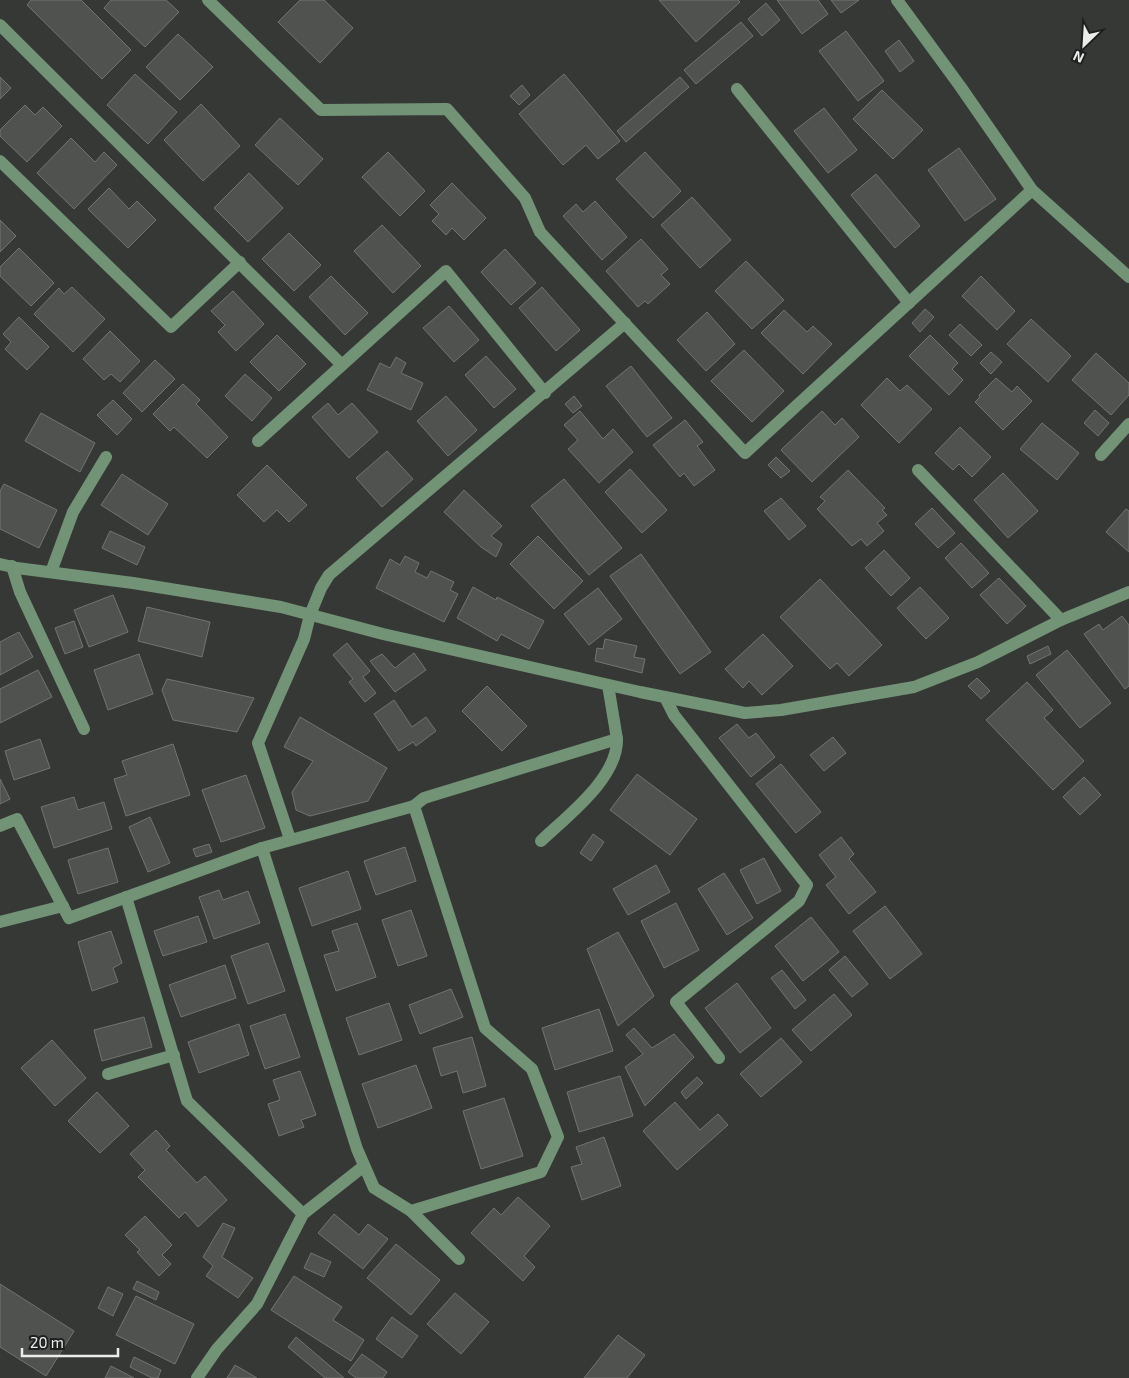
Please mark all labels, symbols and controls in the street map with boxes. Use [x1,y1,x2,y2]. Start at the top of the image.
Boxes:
north arrow [1059,20,1109,70]
text: N [1070,47,1086,67]
scale bar [22,1326,119,1358]
text: 20 m [30,1333,64,1351]

